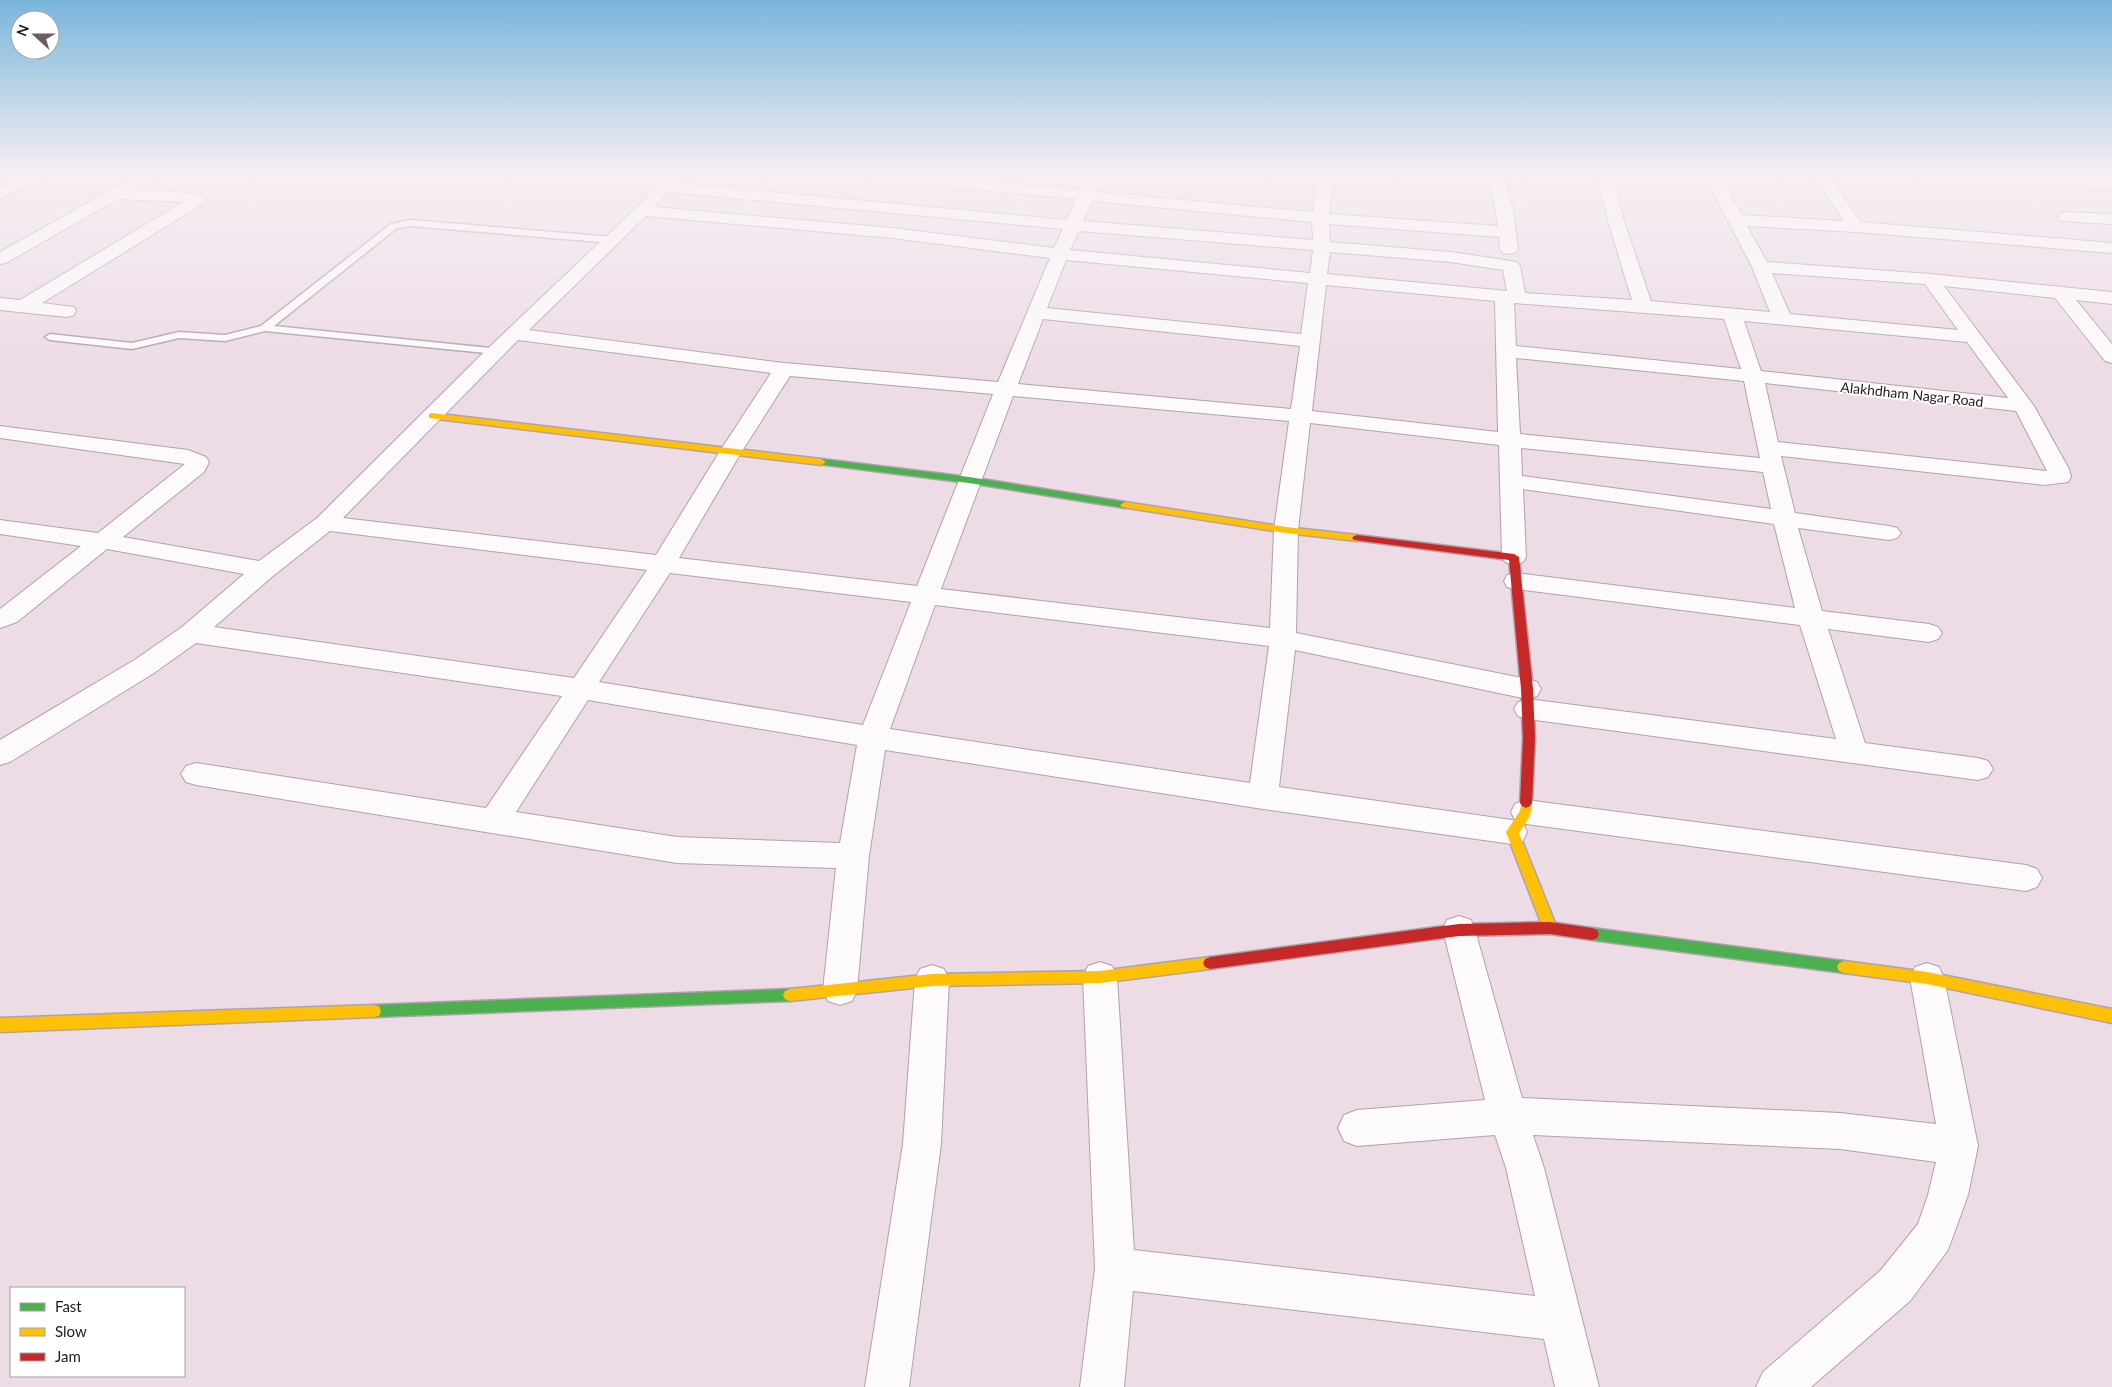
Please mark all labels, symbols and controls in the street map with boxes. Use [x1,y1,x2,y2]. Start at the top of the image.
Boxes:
north arrow [10,10,60,60]
text: N [13,22,32,38]
street label: Alakhdham Nagar Road [1840,378,1984,410]
legend [10,1287,185,1377]
text: Fast [55,1297,82,1315]
text: Slow [55,1322,87,1340]
text: Jam [55,1347,81,1365]

